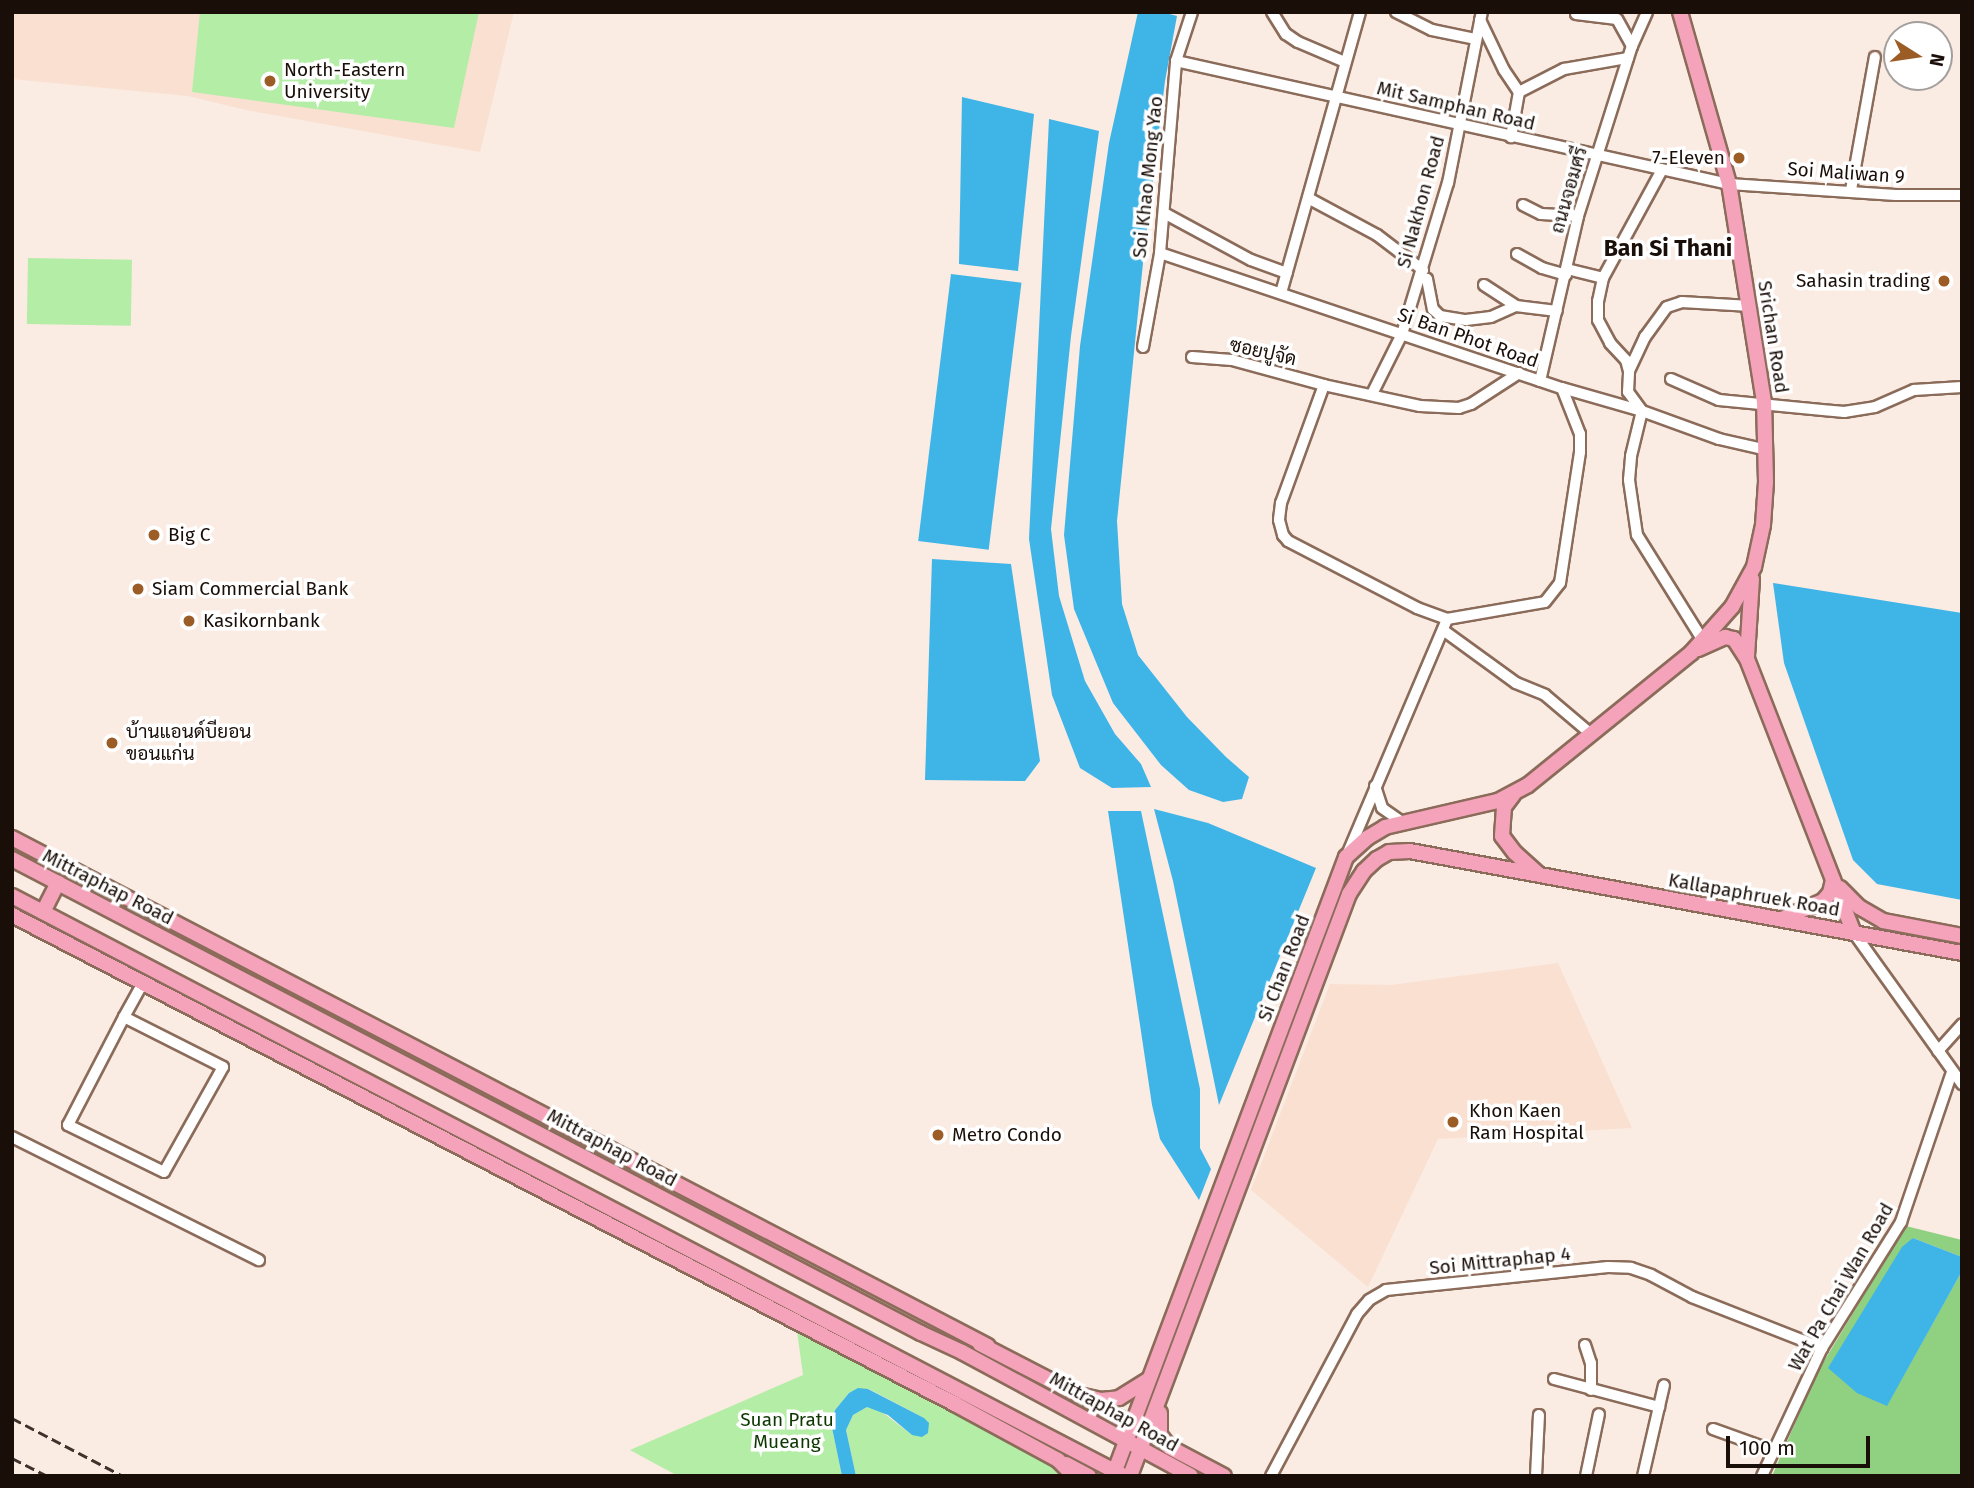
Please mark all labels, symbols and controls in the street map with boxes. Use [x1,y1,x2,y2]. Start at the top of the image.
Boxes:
north arrow [1883,21,1953,91]
text: N [1925,51,1950,69]
place label: North-Eastern University [284,59,405,103]
marker: North-Eastern University [262,73,278,89]
street label: Mit Samphan Road [1375,77,1537,135]
street label: Soi Khao Mong Yao [1128,95,1168,259]
street label: Si Nakhon Road [1392,133,1450,271]
street label: ถนนจอมศรี [1546,144,1592,236]
place label: 7-Eleven [1652,147,1725,169]
marker: 7-Eleven [1731,150,1747,166]
street label: Soi Maliwan 9 [1787,158,1905,188]
district label: Ban Si Thani [1604,234,1732,262]
place label: Sahasin trading [1796,270,1930,292]
marker: Sahasin trading [1936,273,1952,289]
street label: Srichan Road [1753,279,1793,395]
street label: Si Ban Phot Road [1395,303,1541,373]
street label: ซอยปูจัด [1227,333,1299,371]
place label: Big C [168,524,210,546]
marker: Big C [146,527,162,543]
place label: Siam Commercial Bank [152,578,348,600]
marker: Siam Commercial Bank [130,581,146,597]
place label: Kasikornbank [203,610,320,632]
marker: Kasikornbank [181,613,197,629]
place label: บ้านแอนด์บียอน ขอนแก่น [126,721,251,765]
marker: บ้านแอนด์บียอน ขอนแก่น [104,735,120,751]
street label: Mittraphap Road [39,844,177,930]
street label: Kallapaphruek Road [1666,869,1842,921]
street label: Si Chan Road [1253,911,1315,1025]
place label: Khon Kaen Ram Hospital [1469,1100,1584,1144]
street label: Mittraphap Road [543,1104,681,1192]
marker: Khon Kaen Ram Hospital [1443,1112,1463,1132]
place label: Metro Condo [952,1124,1062,1146]
marker: Metro Condo [930,1127,946,1143]
street label: Wat Pa Chai Wan Road [1784,1199,1898,1375]
street label: Soi Mittraphap 4 [1428,1242,1572,1280]
street label: Mittraphap Road [1046,1367,1182,1457]
park label: Suan Pratu Mueang [740,1409,834,1453]
scale bar [1729,1422,1872,1466]
text: 100 m [1739,1435,1795,1461]

